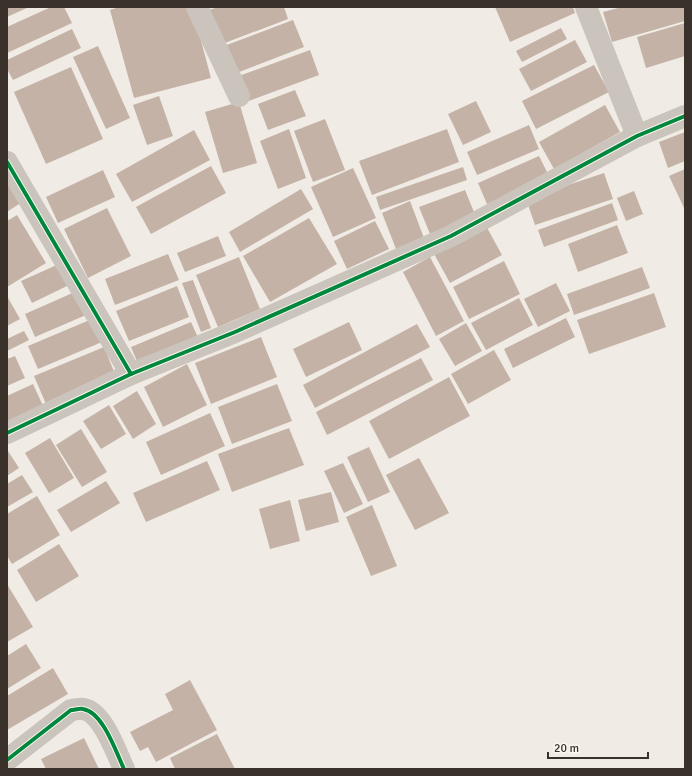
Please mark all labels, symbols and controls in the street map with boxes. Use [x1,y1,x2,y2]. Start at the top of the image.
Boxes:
scale bar [548,734,648,760]
text: 20 m [554,741,579,756]

